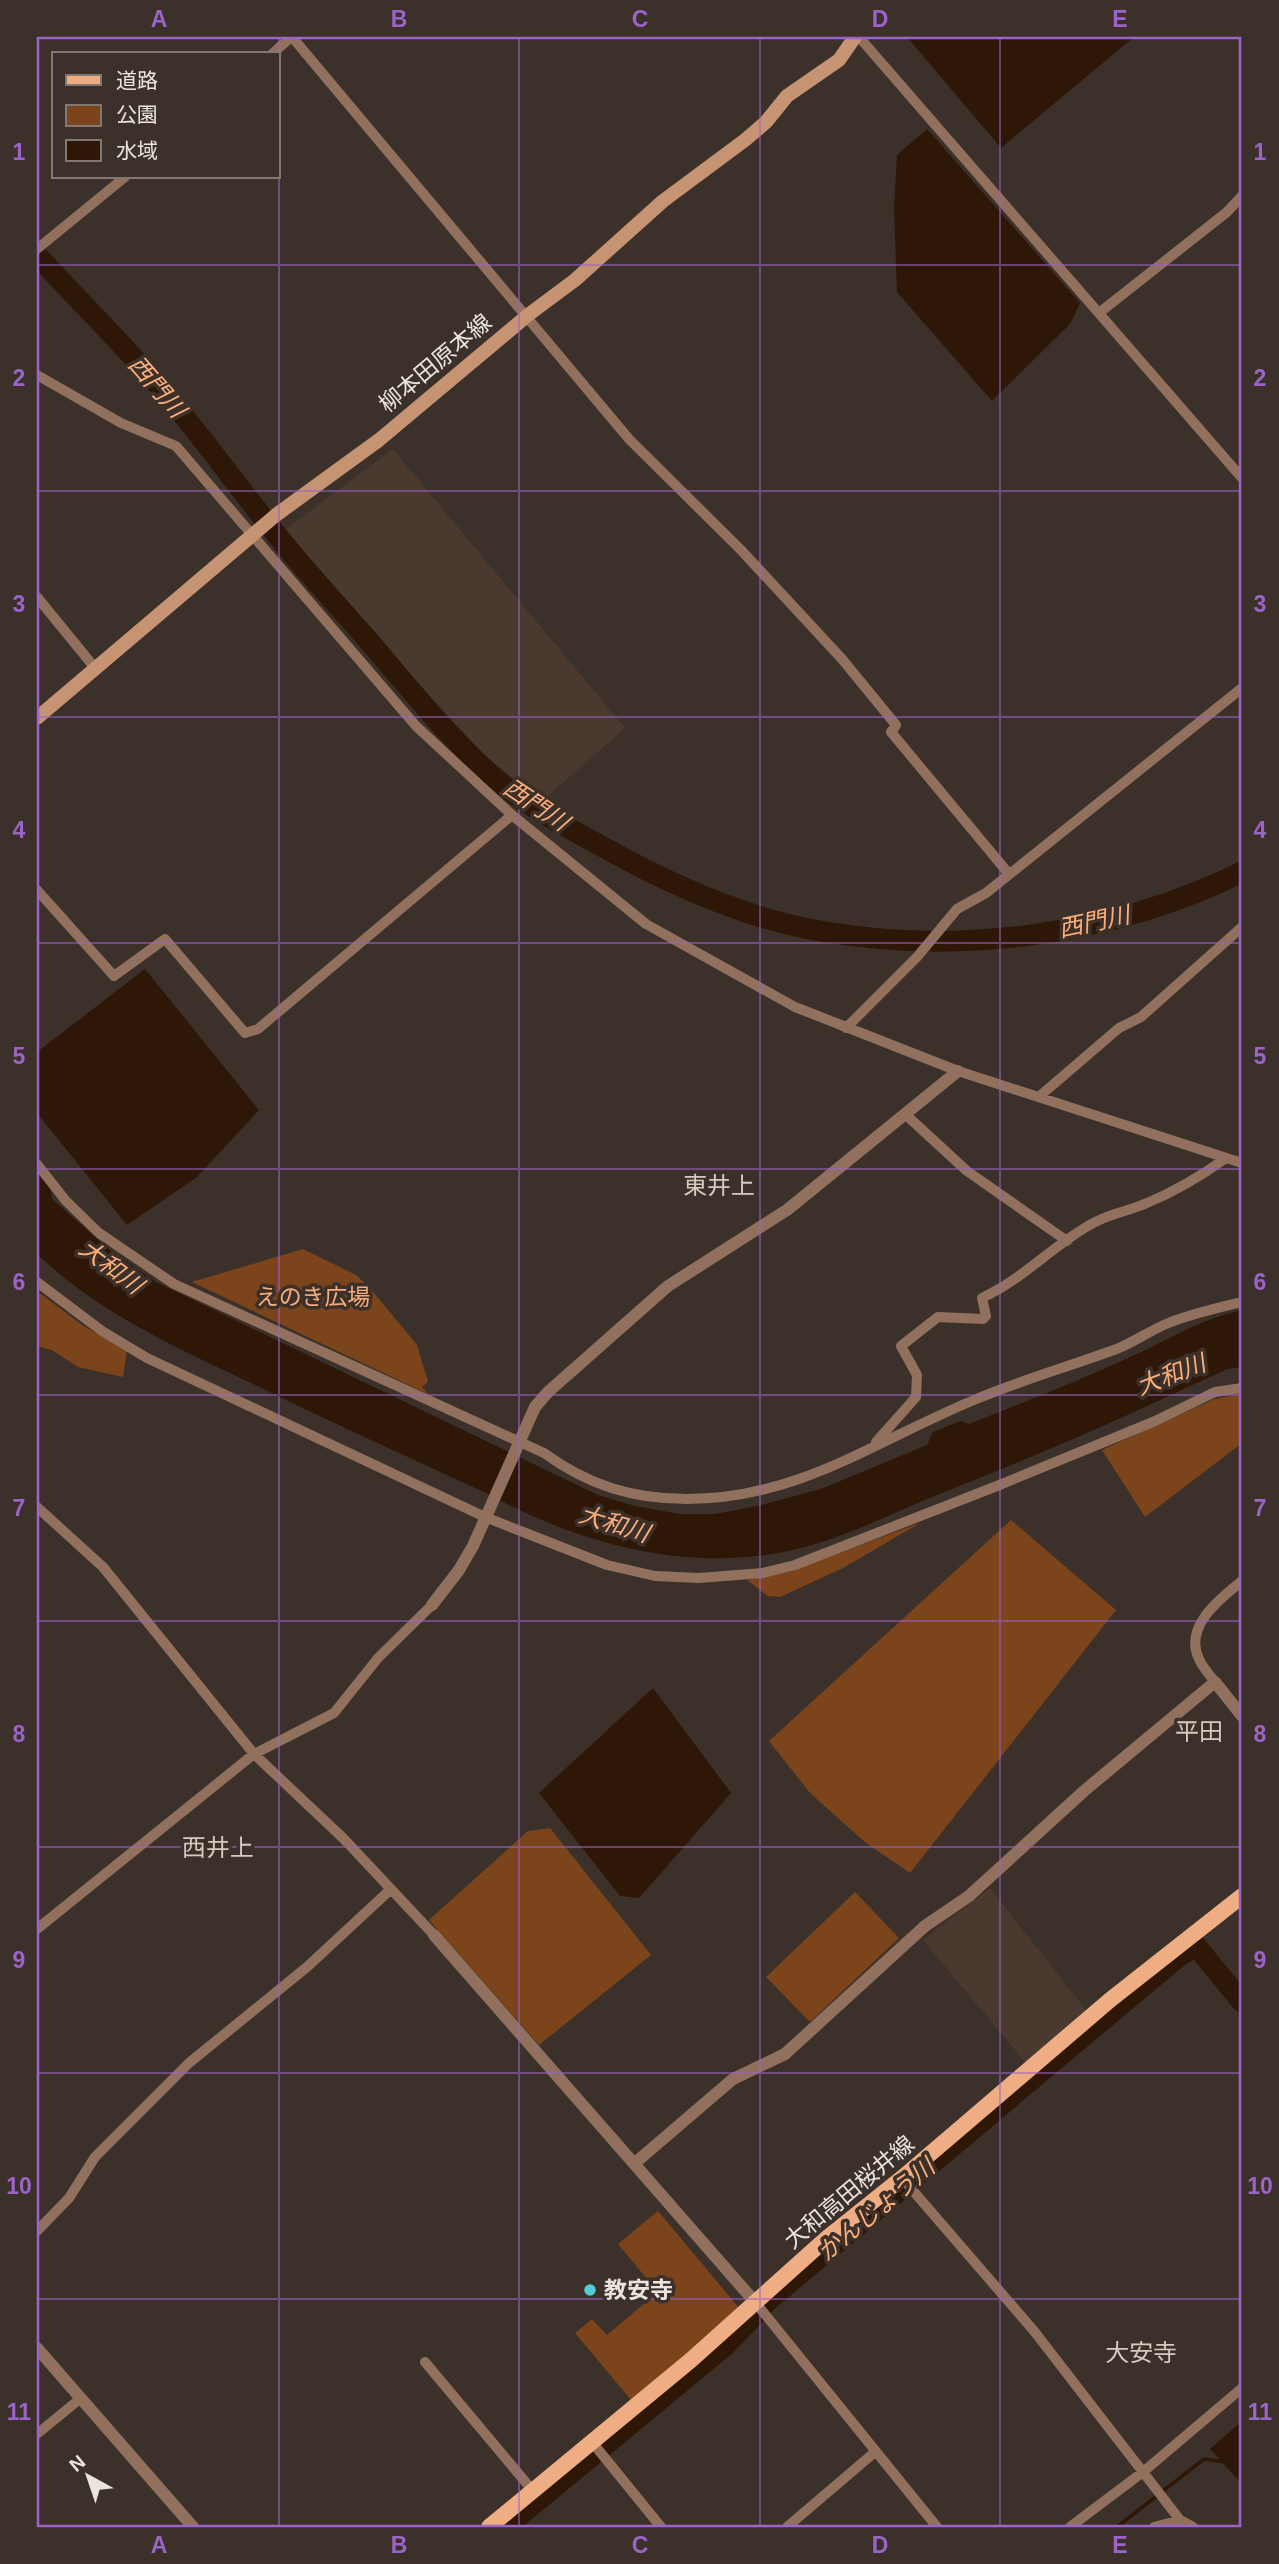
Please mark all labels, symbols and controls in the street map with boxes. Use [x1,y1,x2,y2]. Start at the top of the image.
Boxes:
text: A [151,6,167,32]
text: B [391,6,407,32]
text: C [632,6,648,32]
text: D [872,6,888,32]
text: E [1112,6,1128,32]
legend [52,52,280,178]
text: 道路 [116,69,158,92]
text: 公園 [116,103,158,126]
text: 1 [13,139,26,165]
text: 水域 [116,139,158,162]
text: 1 [1254,139,1267,165]
street label: 柳本田原本線 [374,309,496,417]
water label: 西門川 [124,351,193,425]
text: 2 [13,365,25,391]
text: 2 [1254,365,1266,391]
text: 3 [13,591,25,617]
text: 3 [1254,591,1266,617]
water label: 西門川 [499,773,576,838]
text: 4 [13,817,26,843]
text: 4 [1254,817,1267,843]
water label: 西門川 [1056,900,1135,942]
text: 5 [13,1043,26,1069]
text: 5 [1254,1043,1267,1069]
district label: 東井上 [683,1172,755,1199]
water label: 大和川 [74,1234,151,1301]
text: 6 [13,1269,25,1295]
text: 6 [1254,1269,1266,1295]
park label: えのき広場 [256,1284,370,1310]
water label: 大和川 [1132,1348,1212,1400]
text: 7 [13,1495,25,1521]
text: 7 [1254,1495,1266,1521]
water label: 大和川 [576,1500,655,1548]
district label: 平田 [1175,1718,1223,1745]
text: 8 [13,1721,26,1747]
text: 8 [1254,1721,1267,1747]
district label: 西井上 [182,1834,254,1861]
text: 9 [13,1947,25,1973]
text: 9 [1254,1947,1266,1973]
street label: 大和高田桜井線 [779,2130,919,2254]
water label: かんじょう川 [812,2151,942,2266]
text: 10 [6,2173,32,2199]
text: 10 [1247,2173,1273,2199]
place label: 教安寺 [604,2277,673,2303]
marker: 教安寺 [582,2282,598,2298]
district label: 大安寺 [1105,2339,1177,2366]
text: 11 [7,2399,31,2425]
text: 11 [1248,2399,1272,2425]
north arrow [52,2442,122,2512]
text: N [65,2451,89,2476]
text: A [151,2532,167,2558]
text: B [391,2532,407,2558]
text: C [632,2532,648,2558]
text: D [872,2532,888,2558]
text: E [1112,2532,1128,2558]

